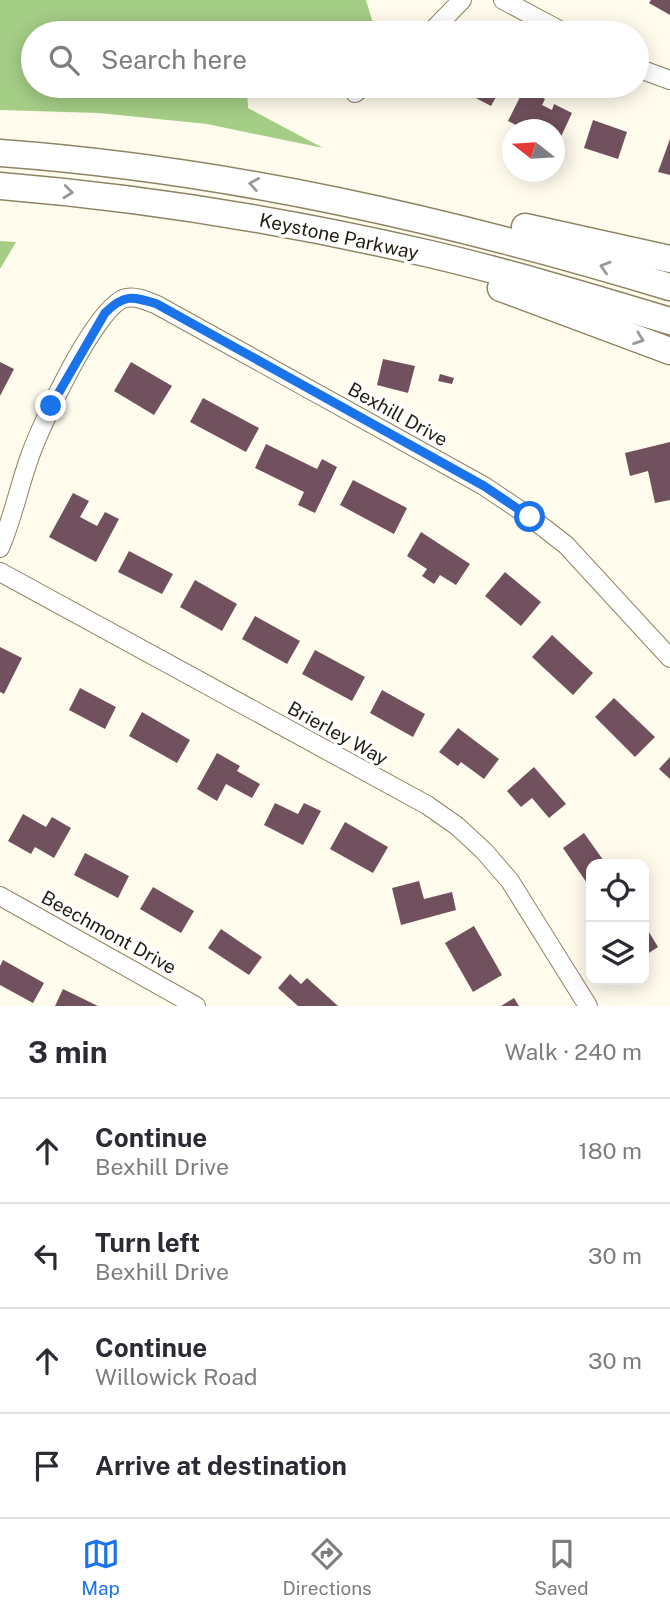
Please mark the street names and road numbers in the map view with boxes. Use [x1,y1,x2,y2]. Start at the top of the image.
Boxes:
street label: Keystone Parkway [257,208,421,264]
street label: Bexhill Drive [344,378,452,450]
street label: Brierley Way [284,696,392,770]
street label: Beechmont Drive [38,886,180,978]

